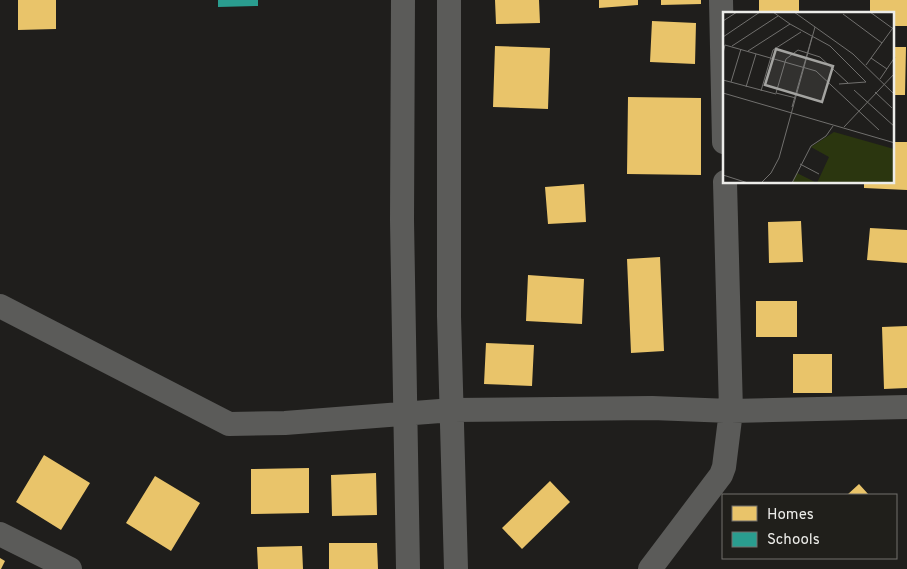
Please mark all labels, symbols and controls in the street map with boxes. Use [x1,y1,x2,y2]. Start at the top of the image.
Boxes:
inset map [723,12,894,184]
legend [722,494,897,559]
text: Homes [767,506,814,525]
text: Schools [767,531,820,550]

